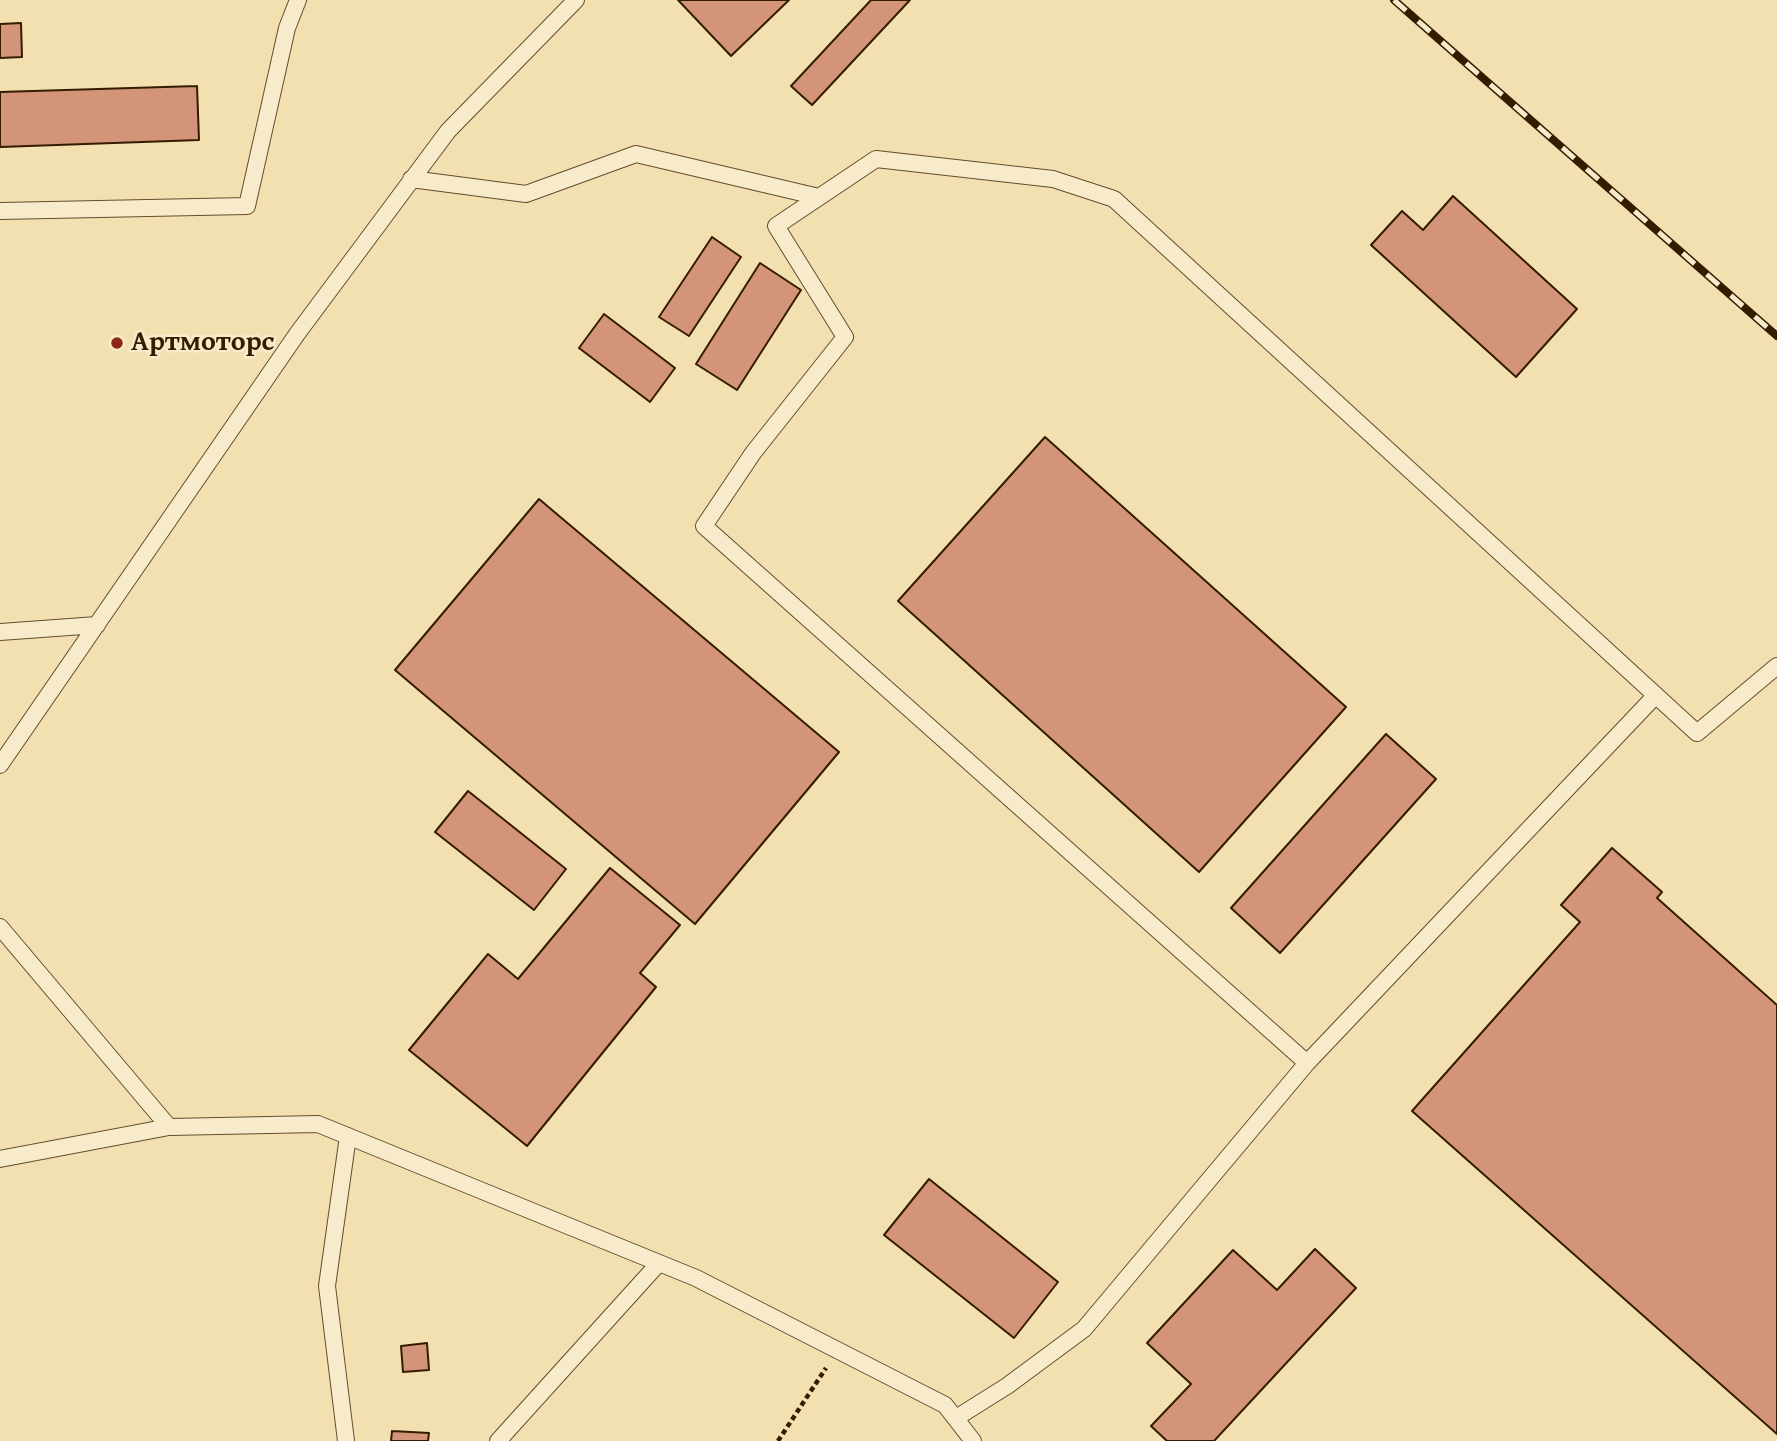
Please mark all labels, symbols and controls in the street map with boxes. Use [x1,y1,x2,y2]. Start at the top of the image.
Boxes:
place label: Артмоторс [131,326,275,360]
marker: Артмоторс [109,335,125,351]

